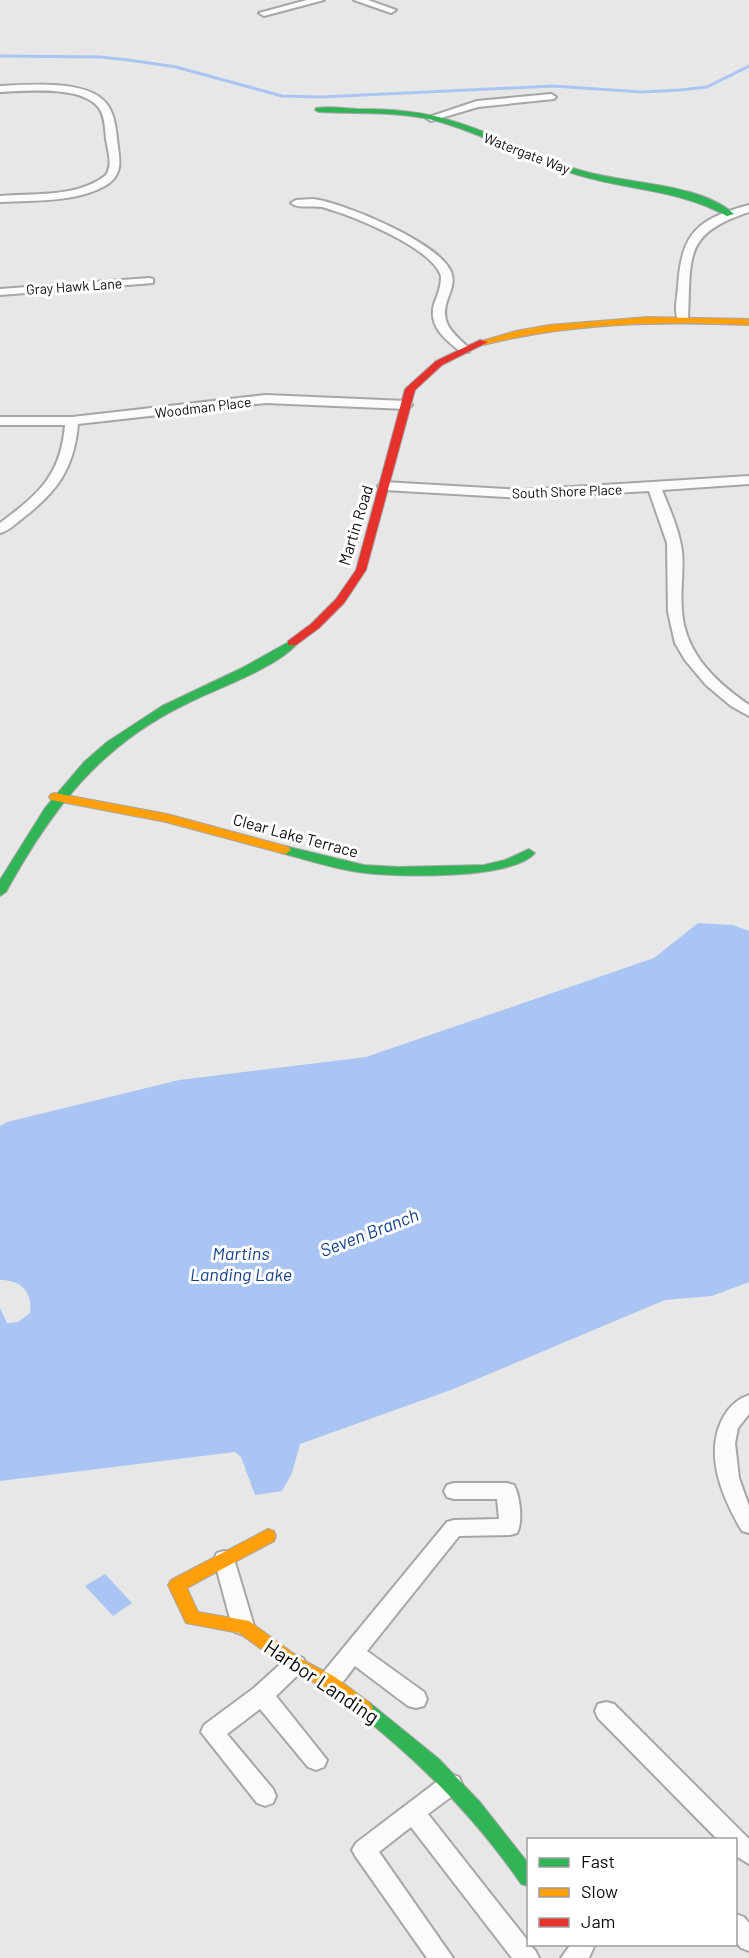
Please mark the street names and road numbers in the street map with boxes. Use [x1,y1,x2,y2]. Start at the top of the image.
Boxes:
street label: Watergate Way [482,129,573,177]
street label: Gray Hawk Lane [25,274,123,298]
street label: Woodman Place [154,393,252,421]
street label: South Shore Place [511,481,623,501]
street label: Martin Road [334,483,376,567]
street label: Clear Lake Terrace [231,809,361,861]
street label: Harbor Landing [260,1634,384,1728]

